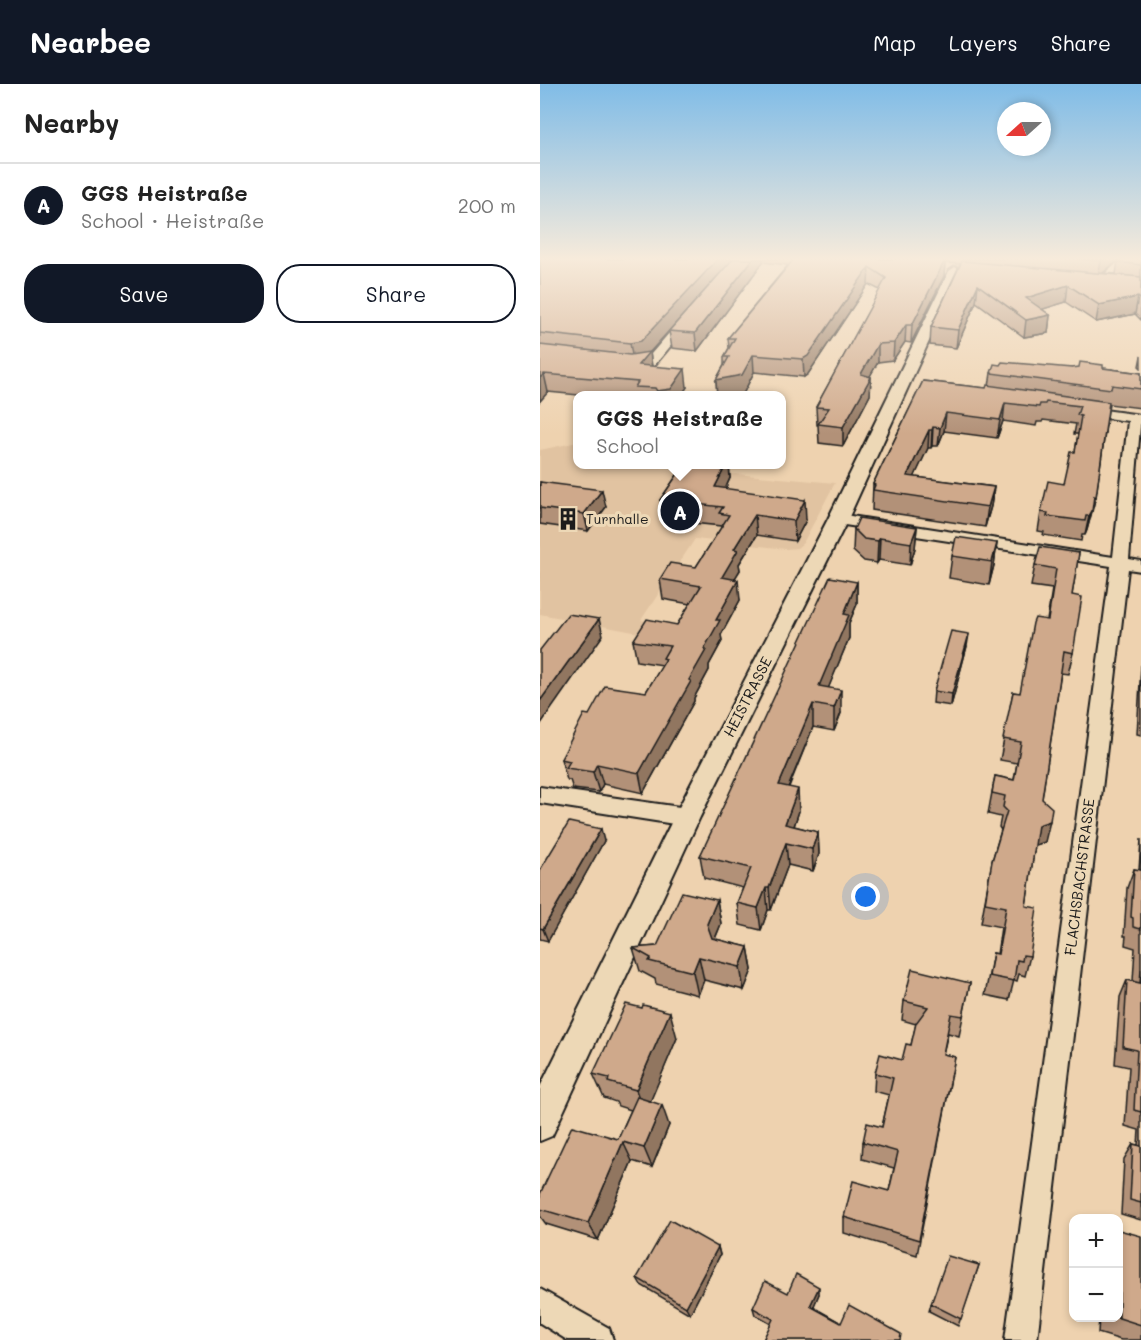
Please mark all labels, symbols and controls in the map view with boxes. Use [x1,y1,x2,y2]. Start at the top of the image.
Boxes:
text: Nearbee [30,24,151,60]
text: Map [873,29,916,56]
text: Layers [949,29,1018,56]
text: Share [1051,29,1111,56]
north arrow [997,102,1051,156]
text: Nearby [24,106,119,140]
text: GGS Heistraße [81,178,248,207]
text: A [37,192,50,218]
text: 200 m [458,192,516,218]
text: School · Heistraße [81,207,264,233]
button: Save [24,264,264,323]
button: Share [276,264,516,323]
popup [573,391,786,469]
text: GGS Heistraße [596,403,763,432]
text: School [596,432,659,458]
pin: A [660,488,700,534]
building icon: Turnhalle [555,506,581,532]
place label: Turnhalle [586,509,649,528]
street label: HEISTRASSE [718,652,776,740]
street label: FLACHSBACHSTRASSE [1059,797,1099,957]
your location [851,882,880,911]
map controls [1069,1214,1123,1322]
button: + [1069,1214,1123,1268]
button: − [1069,1268,1123,1322]

